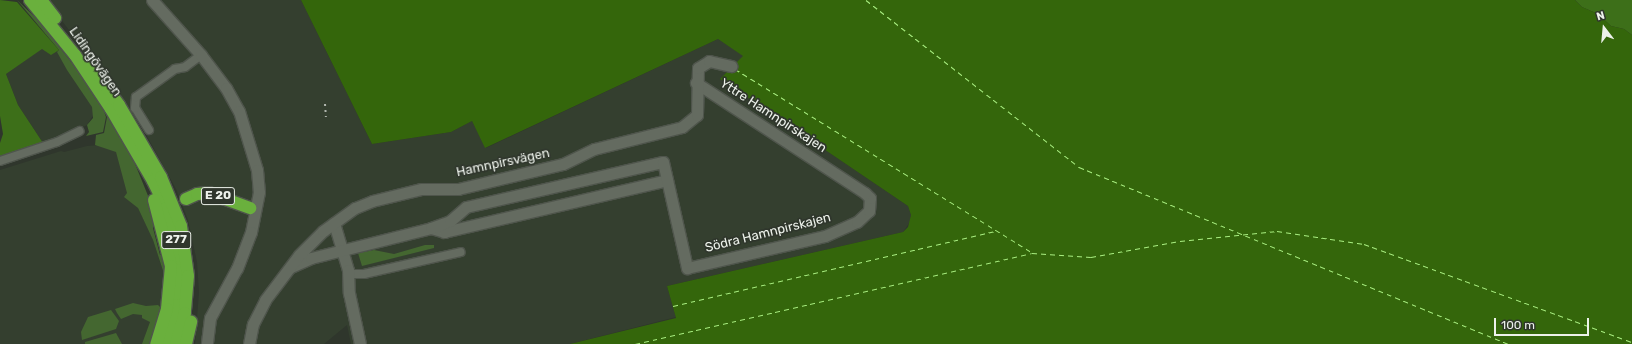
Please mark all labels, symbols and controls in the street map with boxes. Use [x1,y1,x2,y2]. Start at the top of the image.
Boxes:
north arrow [1584,8,1624,48]
text: N [1595,9,1606,23]
street label: Lidingövägen [65,24,125,100]
street label: Yttre Hamnpirskajen [717,76,829,156]
street label: Hamnpirsvägen [455,145,551,181]
road number: E 20 [200,186,236,206]
street label: Södra Hamnpirskajen [703,210,833,256]
road number: 277 [161,230,191,250]
scale bar [1496,310,1591,336]
text: 100 m [1501,318,1535,332]

